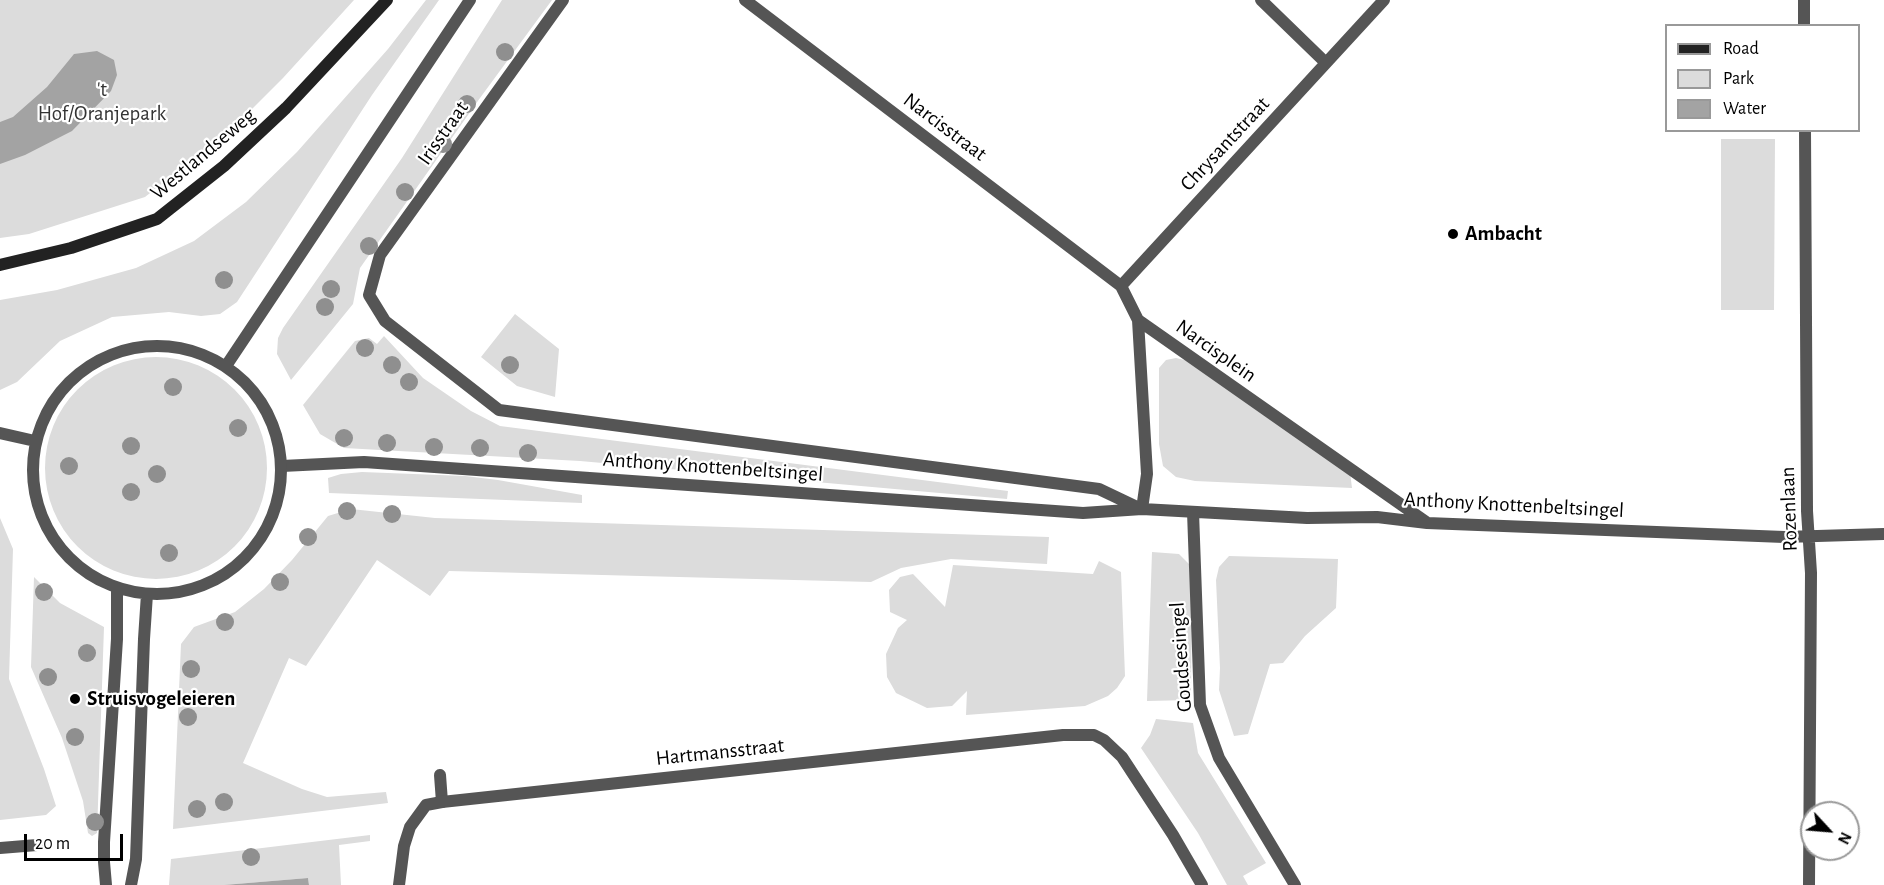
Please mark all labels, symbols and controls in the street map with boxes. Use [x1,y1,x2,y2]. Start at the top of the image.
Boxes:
legend [1665,24,1860,132]
text: Road [1723,40,1759,58]
text: Park [1723,70,1754,88]
park label: 't Hof/Oranjepark [38,77,166,127]
street label: Narcisstraat [898,87,992,167]
street label: Chrysantstraat [1175,92,1275,196]
street label: Irisstraat [412,96,474,170]
text: Water [1723,100,1766,118]
street label: Westlandseweg [145,103,261,205]
place label: Ambacht [1465,221,1542,247]
marker: Ambacht [1446,227,1460,241]
street label: Narcisplein [1171,314,1261,388]
street label: Anthony Knottenbeltsingel [602,447,824,487]
street label: Rozenlaan [1775,466,1803,552]
street label: Anthony Knottenbeltsingel [1403,487,1625,523]
street label: Goudsesingel [1165,601,1197,713]
place label: Struisvogeleieren [87,686,235,712]
marker: Struisvogeleieren [68,692,82,706]
street label: Hartmansstraat [655,733,785,771]
north arrow [1800,801,1860,861]
scale bar [27,822,126,860]
text: N [1835,830,1854,847]
text: 20 m [35,835,70,853]

